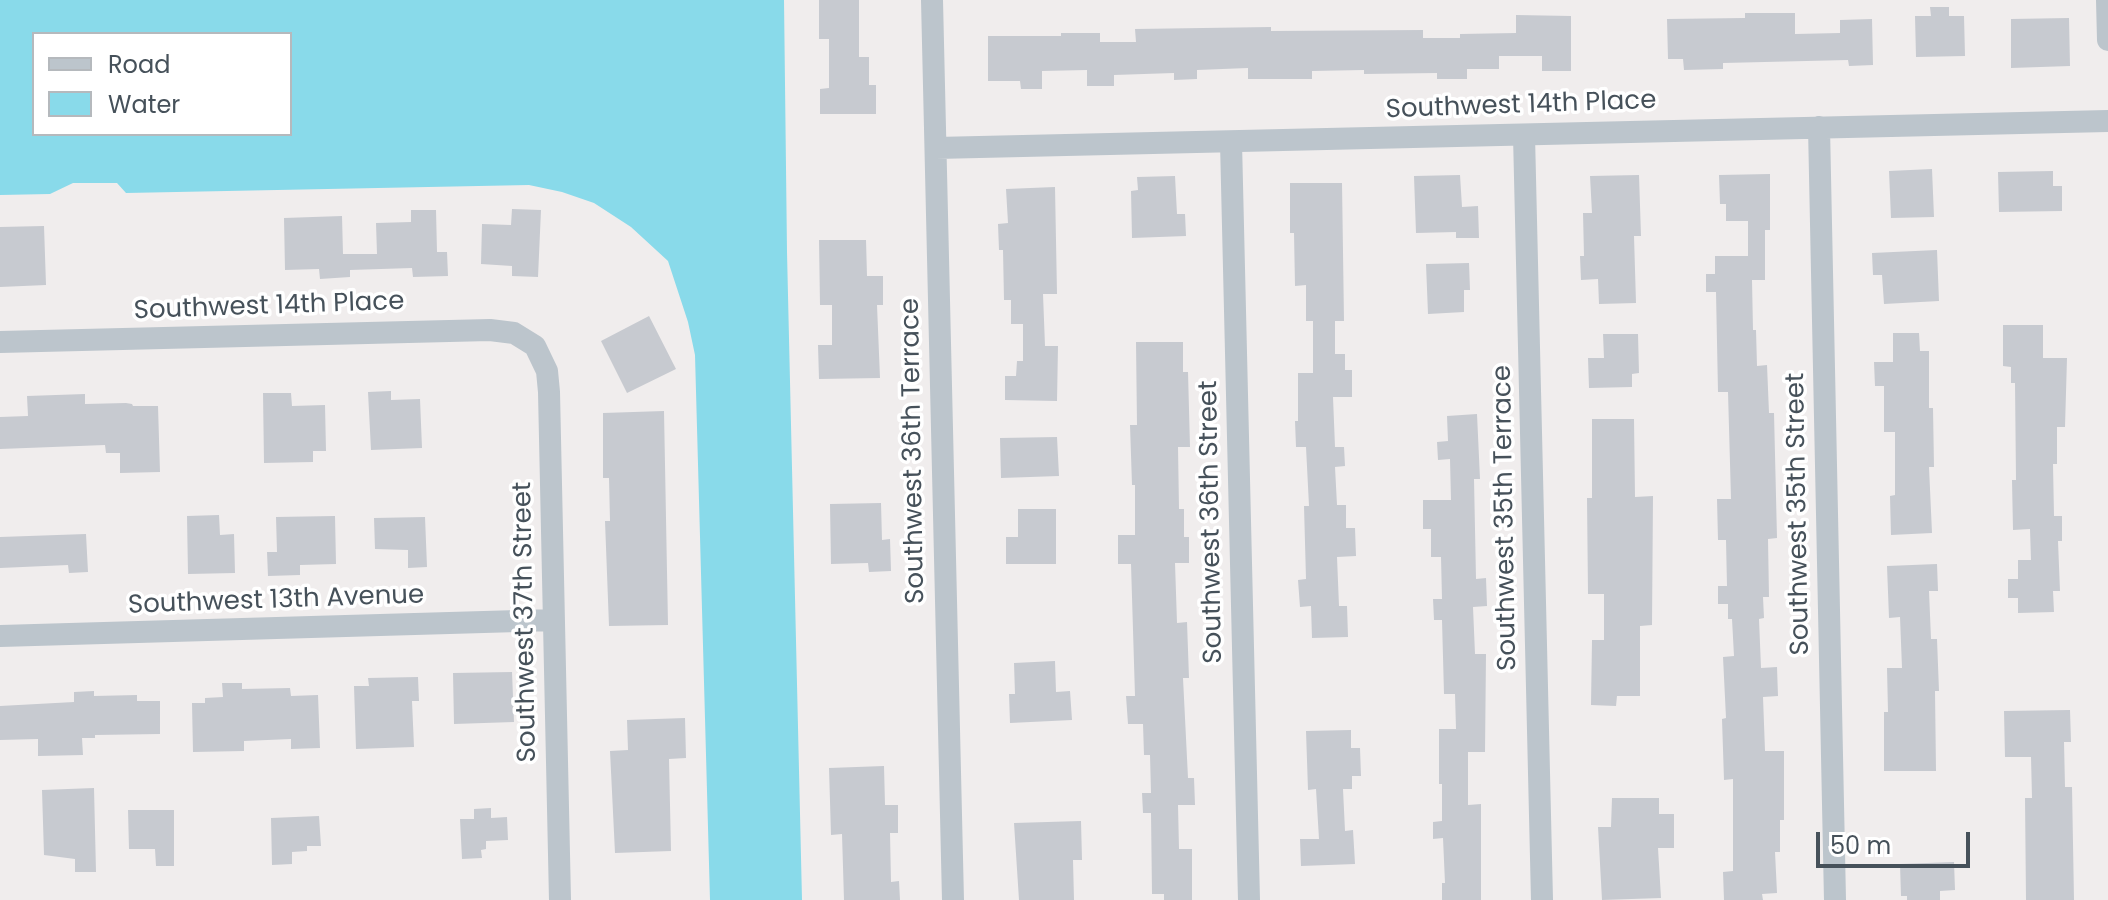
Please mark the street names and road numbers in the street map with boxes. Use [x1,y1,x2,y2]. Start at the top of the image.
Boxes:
street label: Southwest 14th Place [1385,86,1657,126]
street label: Southwest 14th Place [133,287,405,327]
street label: Southwest 36th Terrace [896,298,932,604]
street label: Southwest 35th Terrace [1488,365,1524,671]
street label: Southwest 35th Street [1781,372,1817,656]
street label: Southwest 36th Street [1194,380,1230,664]
street label: Southwest 37th Street [508,481,544,763]
street label: Southwest 13th Avenue [127,580,425,622]

